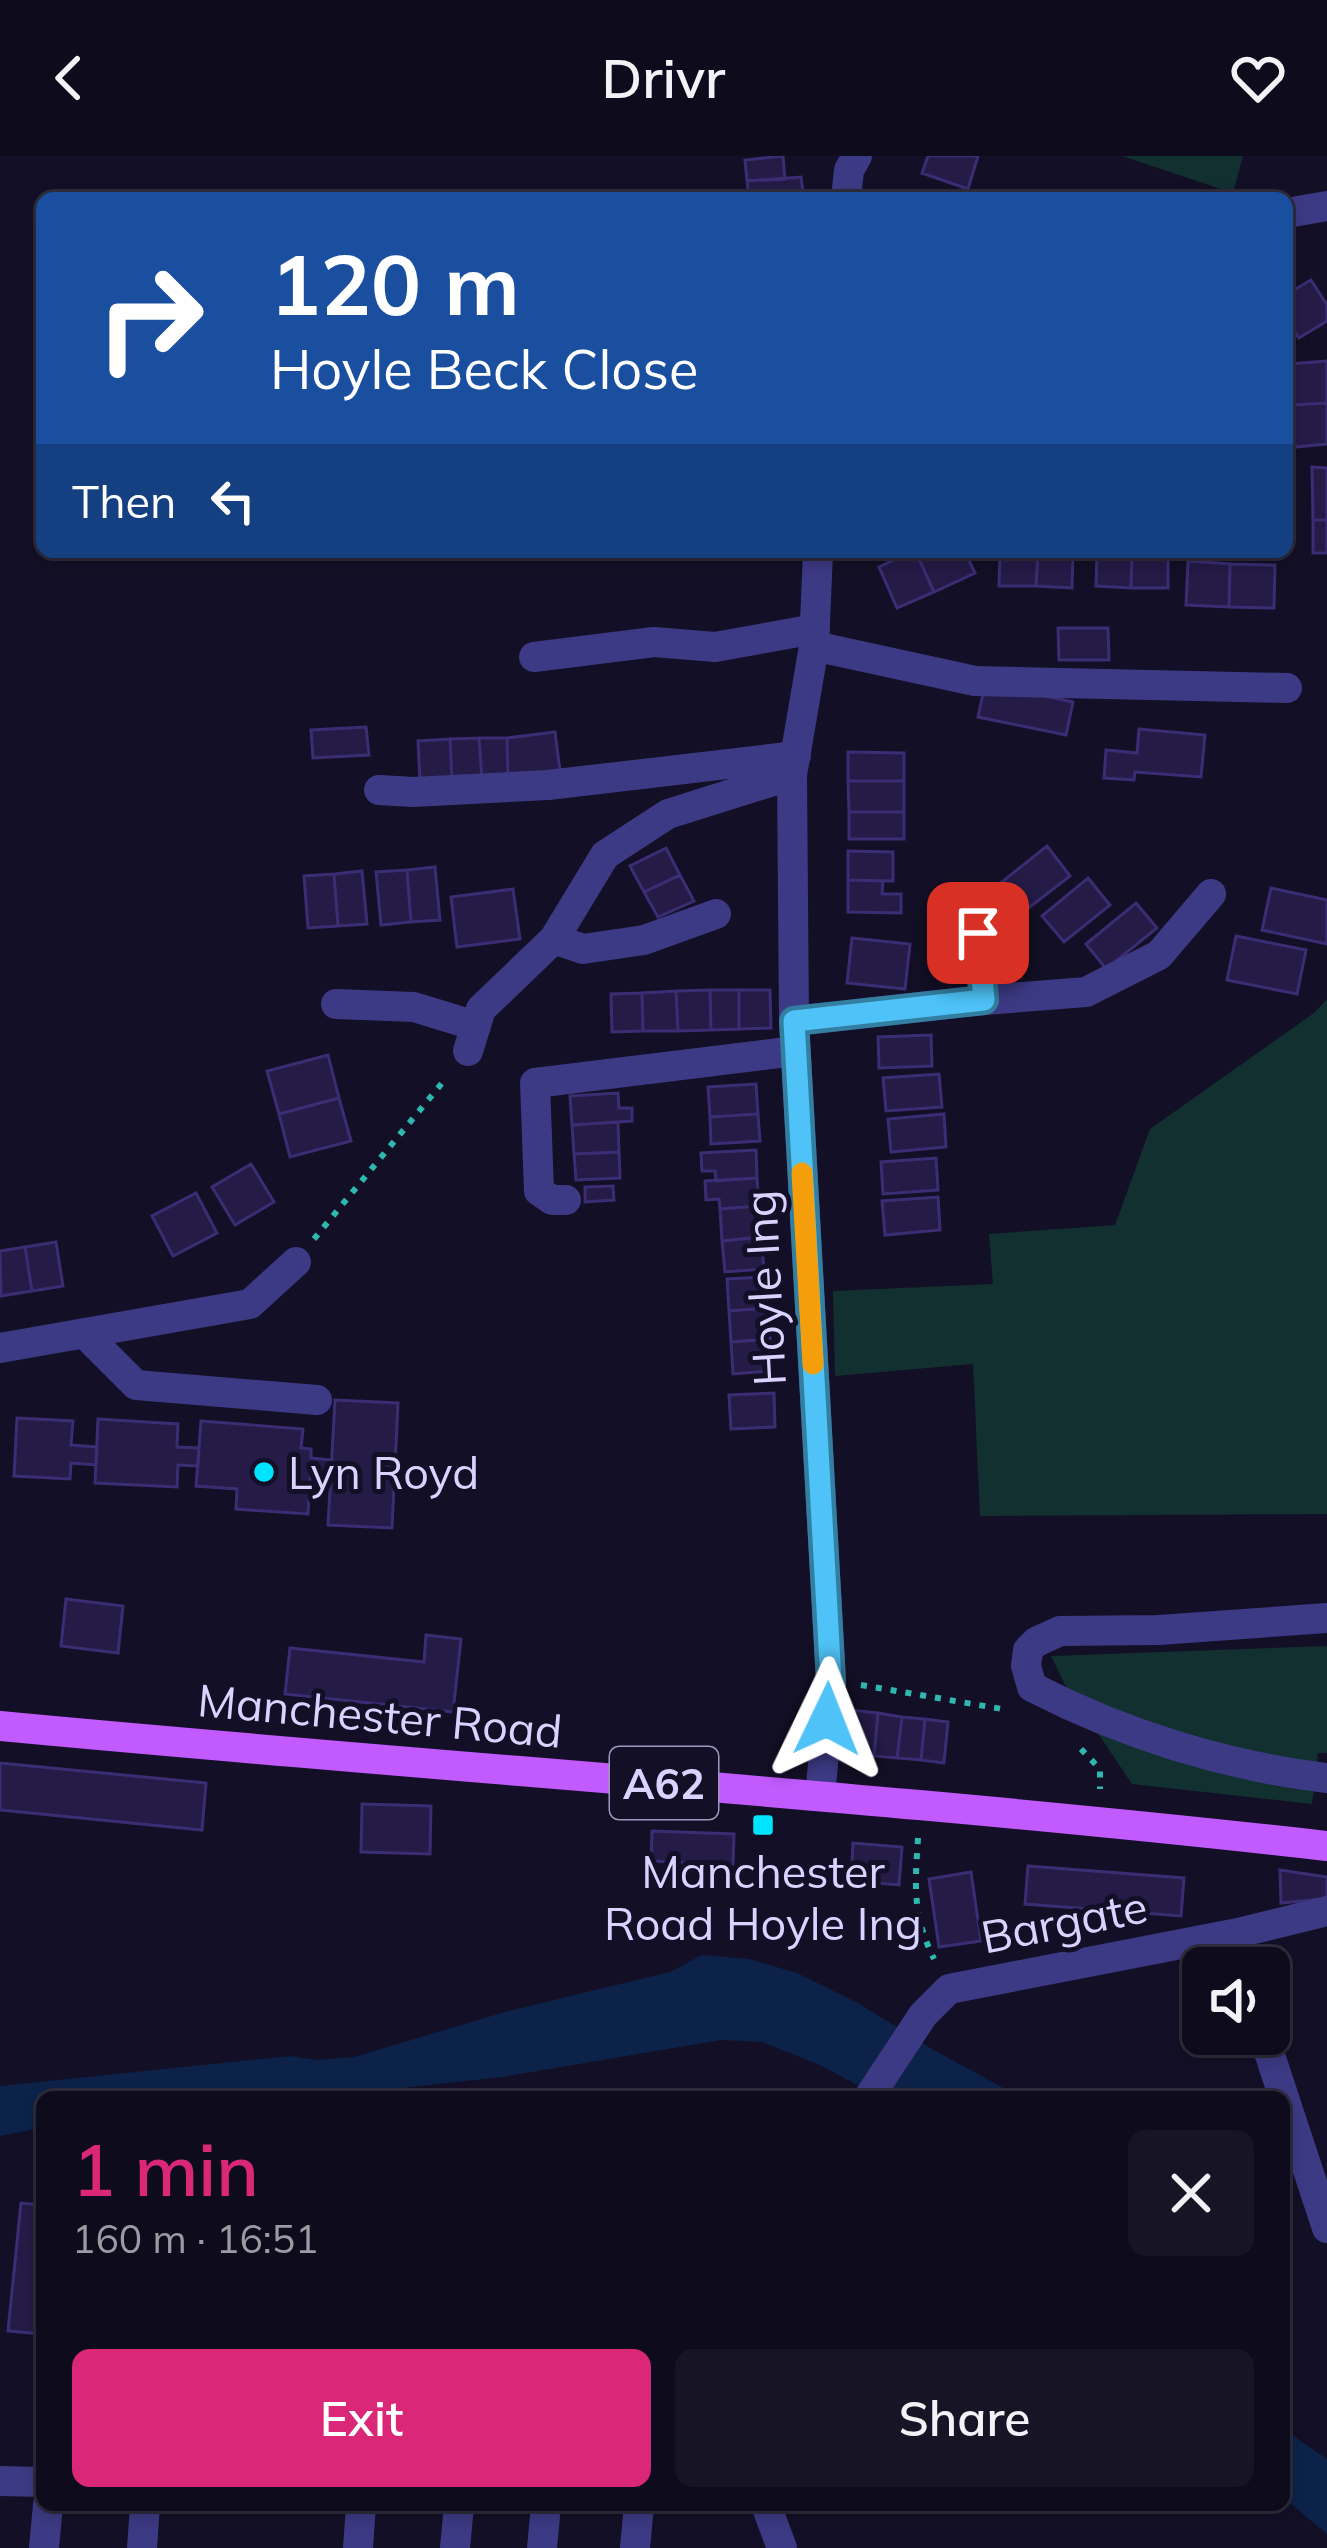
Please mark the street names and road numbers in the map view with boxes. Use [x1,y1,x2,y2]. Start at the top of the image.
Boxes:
street label: Hoyle Ing [731,1189,797,1387]
street label: Manchester Road [195,1671,565,1759]
road number: A62 [610,1747,718,1819]
street label: Bargate [976,1878,1152,1964]

